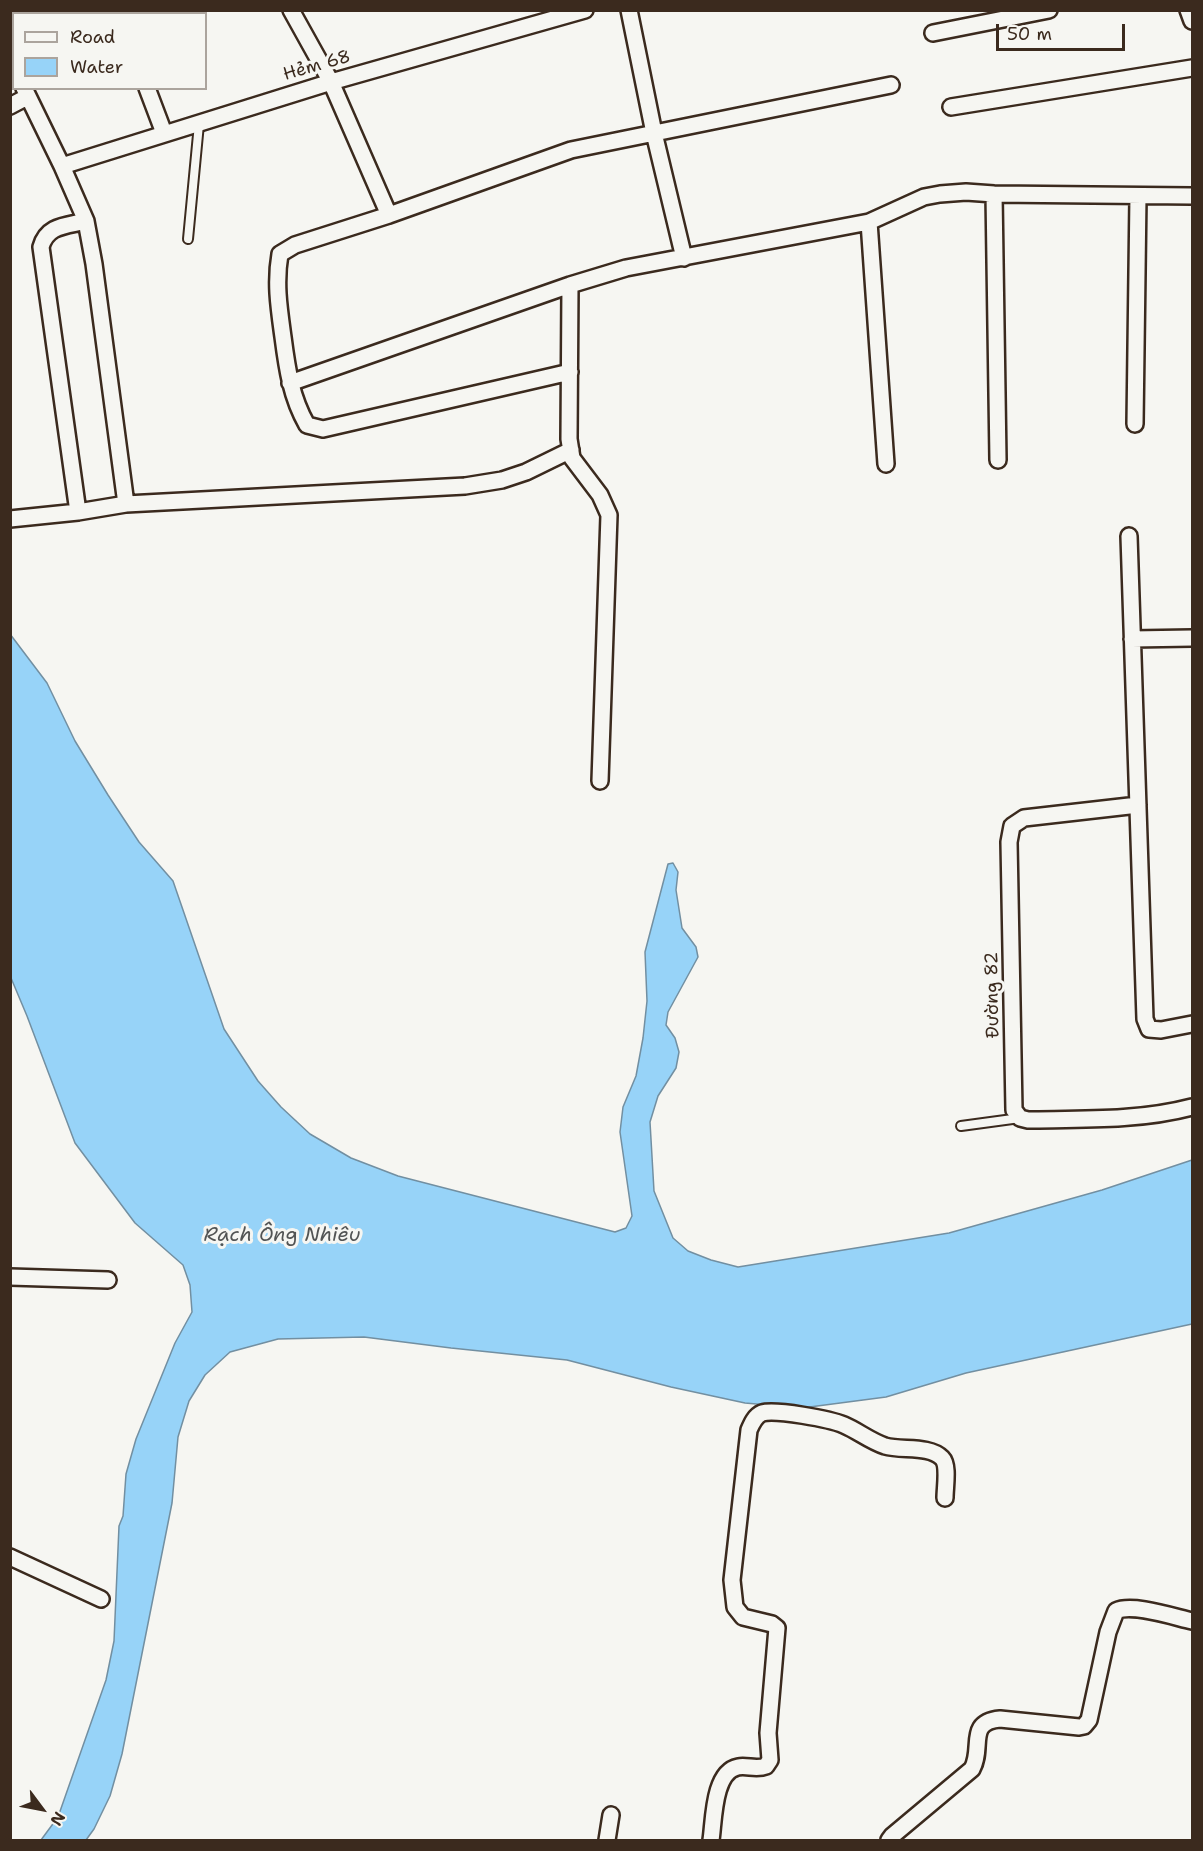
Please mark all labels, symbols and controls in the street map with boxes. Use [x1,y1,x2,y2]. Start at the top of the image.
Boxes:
legend [12,12,207,90]
scale bar [999,12,1128,50]
text: 50 m [1007,22,1052,46]
text: Road [70,25,115,49]
street label: Hẻm 68 [281,46,353,86]
text: Water [70,55,123,79]
street label: Đường 82 [981,951,1005,1039]
water label: Rạch Ông Nhiêu [204,1224,360,1248]
north arrow [12,1779,72,1839]
text: N [45,1808,70,1830]

